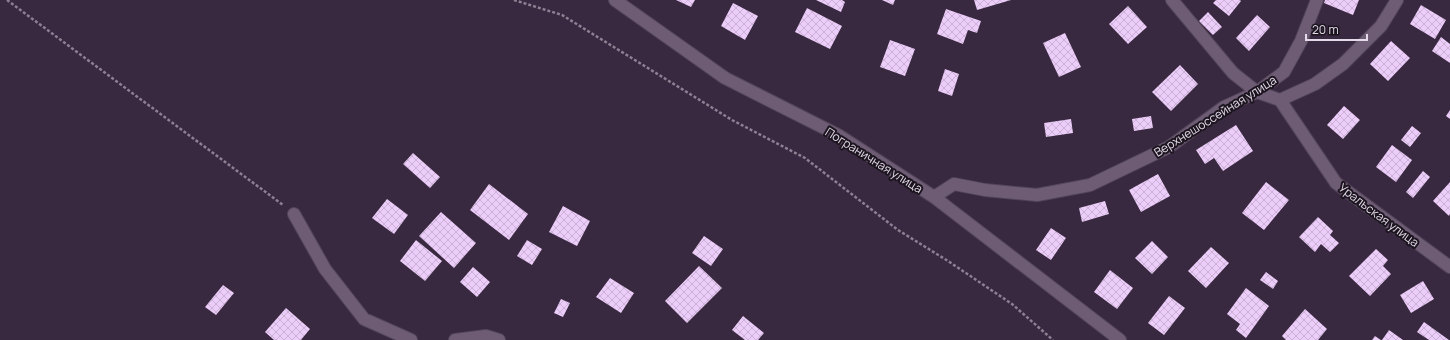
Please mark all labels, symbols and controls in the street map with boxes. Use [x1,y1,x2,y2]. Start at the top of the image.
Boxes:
scale bar [1306,16,1367,42]
text: 20 m [1312,21,1339,38]
street label: Верхнешоссейная улица [1150,71,1280,161]
street label: Пограничная улица [822,123,926,197]
street label: Уральская улица [1335,179,1423,251]

